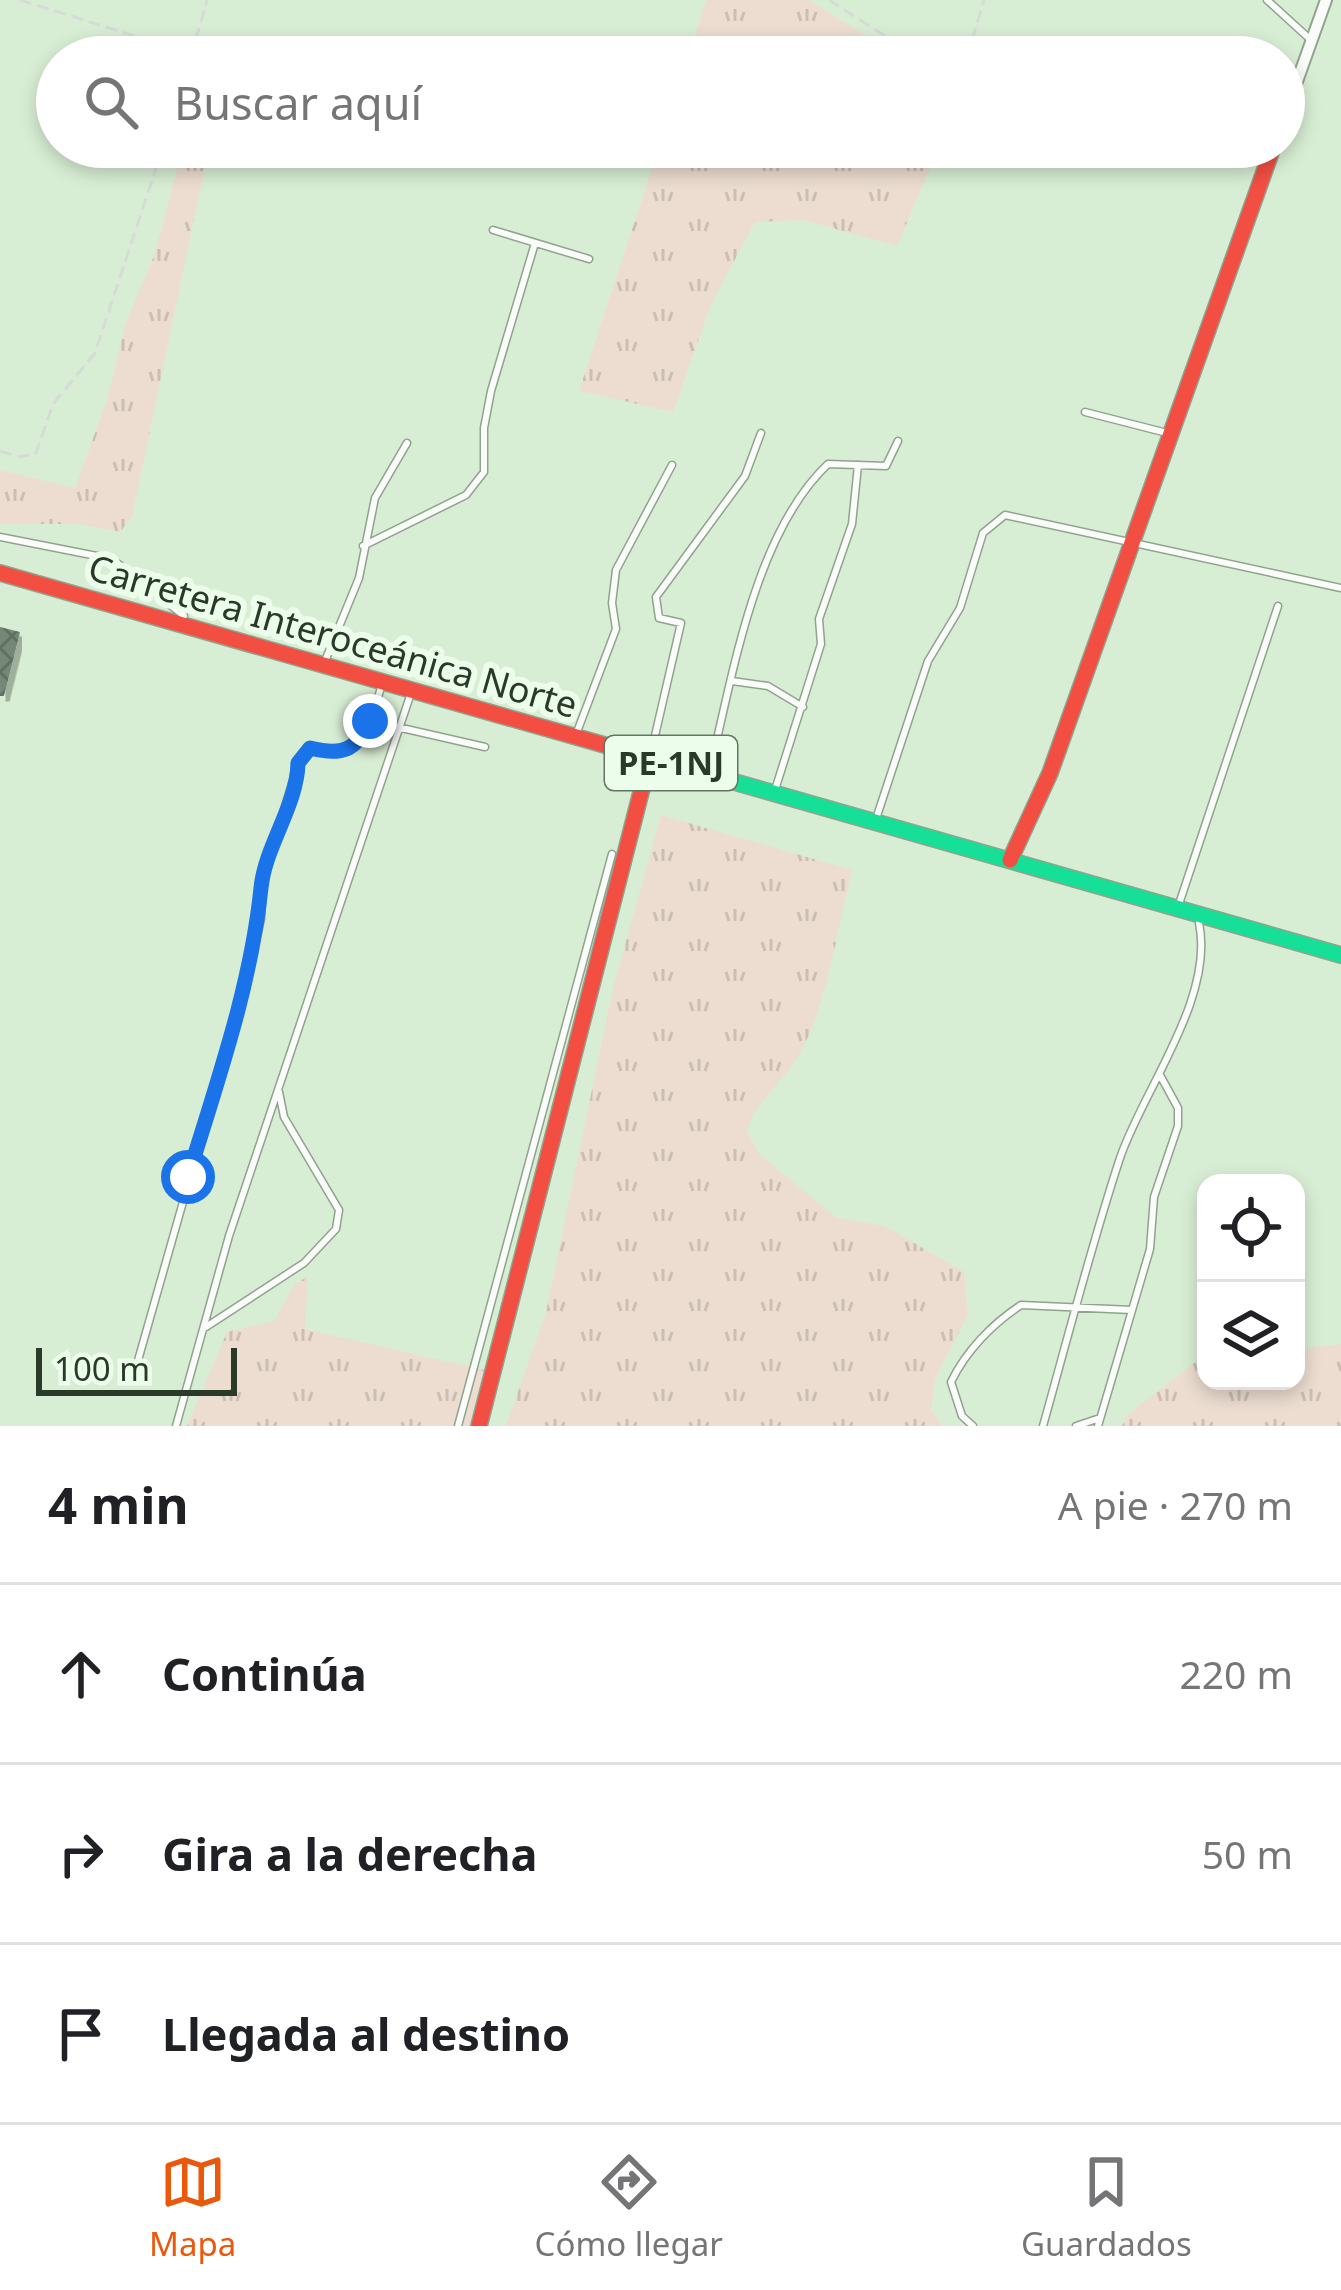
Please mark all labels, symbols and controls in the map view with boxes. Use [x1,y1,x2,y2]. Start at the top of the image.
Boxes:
search box [36,36,1305,168]
icon: search [78,69,144,135]
text: Buscar aquí [174,72,422,133]
street label: Carretera Interoceánica Norte [83,542,583,729]
route end [343,694,397,748]
road number: PE-1NJ [605,736,737,790]
route start [161,1150,215,1204]
map controls [1197,1174,1305,1390]
button: locate [1197,1174,1305,1282]
button: layers [1197,1282,1305,1390]
scale bar [36,1342,237,1395]
text: 100 m [54,1346,150,1391]
text: 4 min [48,1469,189,1539]
text: A pie · 270 m [1058,1478,1293,1531]
icon: ahead [48,1641,114,1707]
text: Continúa [162,1643,367,1704]
text: 220 m [1179,1647,1293,1700]
icon: right [48,1821,114,1887]
text: Gira a la derecha [162,1823,537,1884]
text: 50 m [1202,1827,1293,1880]
icon: arrive [48,2001,114,2067]
text: Llegada al destino [162,2003,570,2064]
tab: Mapa [149,2149,236,2266]
tab: Cómo llegar [535,2149,723,2266]
tab: Guardados [1021,2149,1192,2266]

